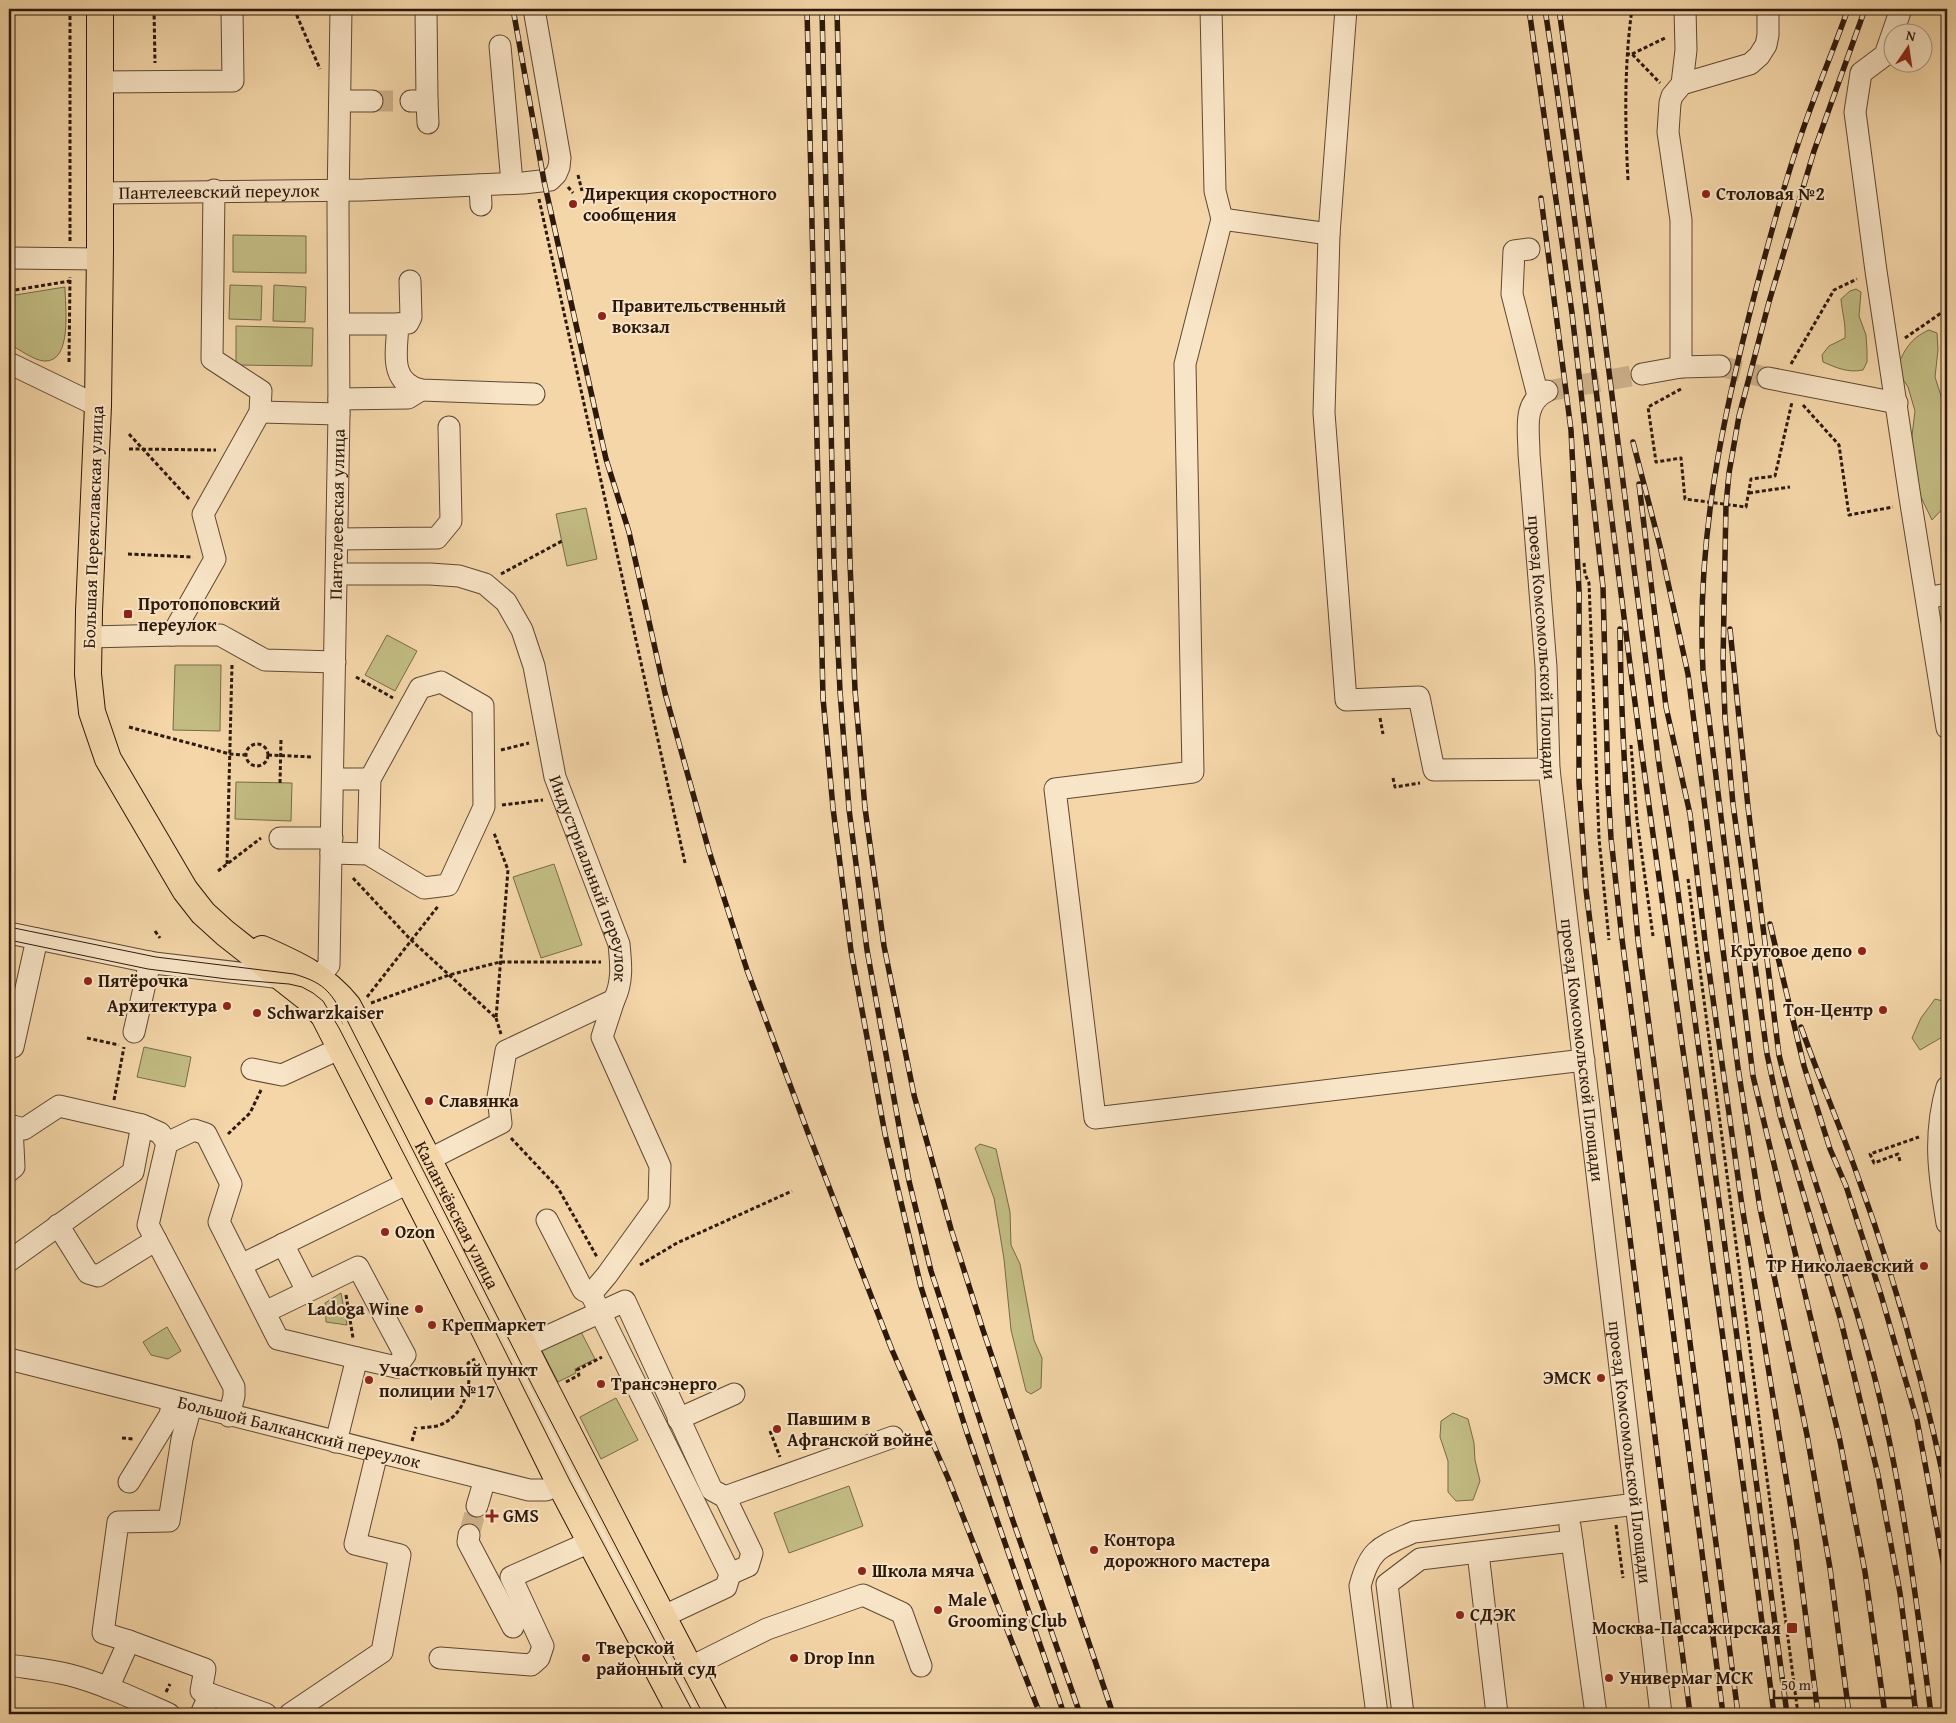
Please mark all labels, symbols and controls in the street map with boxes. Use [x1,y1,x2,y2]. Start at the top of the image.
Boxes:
north arrow [1884,22,1934,72]
text: N [1904,25,1918,46]
street label: Пантелеевский переулок [119,176,320,206]
place label: Дирекция скоростного сообщения [582,180,777,228]
place label: Столовая №2 [1716,180,1825,207]
marker: Столовая №2 [1700,188,1712,200]
marker: Дирекция скоростного сообщения [567,198,579,210]
place label: Правительственный вокзал [612,292,786,340]
marker: Правительственный вокзал [596,310,608,322]
street label: Большая Переяславская улица [75,405,110,649]
street label: Пантелеевская улица [322,428,352,600]
street label: проезд Комсомольской Площади [1521,514,1564,781]
place label: Протопоповский переулок [138,590,280,638]
marker: Протопоповский переулок [122,608,134,620]
street label: Индустриальный переулок [542,771,635,984]
street label: проезд Комсомольской Площади [1554,917,1612,1183]
place label: Круговое депо [1731,937,1852,964]
marker: Круговое депо [1856,945,1868,957]
place label: Пятёрочка [98,967,189,994]
marker: Пятёрочка [82,975,94,987]
place label: Архитектура [107,992,218,1019]
place label: Тон-Центр [1783,996,1873,1023]
place label: Schwarzkaiser [267,999,385,1026]
marker: Архитектура [221,1000,233,1012]
marker: Тон-Центр [1877,1004,1889,1016]
marker: Schwarzkaiser [251,1007,263,1019]
place label: Славянка [439,1087,519,1114]
marker: Славянка [423,1095,435,1107]
street label: Каланчёвская улица [408,1136,507,1294]
place label: Ozon [395,1218,435,1245]
marker: Ozon [379,1226,391,1238]
place label: ТР Николаевский [1766,1252,1914,1279]
marker: ТР Николаевский [1918,1260,1930,1272]
place label: Ladoga Wine [307,1295,409,1322]
marker: Ladoga Wine [413,1303,425,1315]
place label: Крепмаркет [442,1311,546,1338]
marker: Крепмаркет [426,1319,438,1331]
street label: проезд Комсомольской Площади [1601,1319,1659,1586]
place label: Участковый пункт полиции №17 [379,1356,538,1404]
place label: ЭМСК [1543,1364,1591,1391]
place label: Трансэнерго [611,1370,718,1397]
marker: ЭМСК [1595,1372,1607,1384]
marker: Участковый пункт полиции №17 [363,1374,375,1386]
marker: Трансэнерго [595,1378,607,1390]
street label: Большой Балканский переулок [175,1388,424,1475]
place label: Павшим в Афганской войне [787,1405,933,1453]
marker: Павшим в Афганской войне [771,1423,783,1435]
place label: GMS [503,1502,539,1529]
marker: GMS [485,1509,499,1523]
place label: Контора дорожного мастера [1104,1526,1271,1574]
marker: Контора дорожного мастера [1088,1544,1100,1556]
place label: Школа мяча [872,1557,975,1584]
marker: Школа мяча [856,1565,868,1577]
place label: Male Grooming Club [948,1586,1067,1634]
place label: СДЭК [1470,1601,1516,1628]
marker: Male Grooming Club [932,1604,944,1616]
marker: СДЭК [1454,1609,1466,1621]
place label: Москва-Пассажирская [1592,1614,1781,1641]
marker: Москва-Пассажирская [1785,1621,1799,1635]
place label: Тверской районный суд [596,1634,716,1682]
place label: Drop Inn [804,1644,875,1671]
marker: Тверской районный суд [580,1652,592,1664]
marker: Drop Inn [788,1652,800,1664]
place label: Универмаг МСК [1619,1664,1753,1691]
scale bar [1774,1668,1915,1700]
marker: Универмаг МСК [1603,1672,1615,1684]
text: 50 m [1781,1674,1812,1695]

